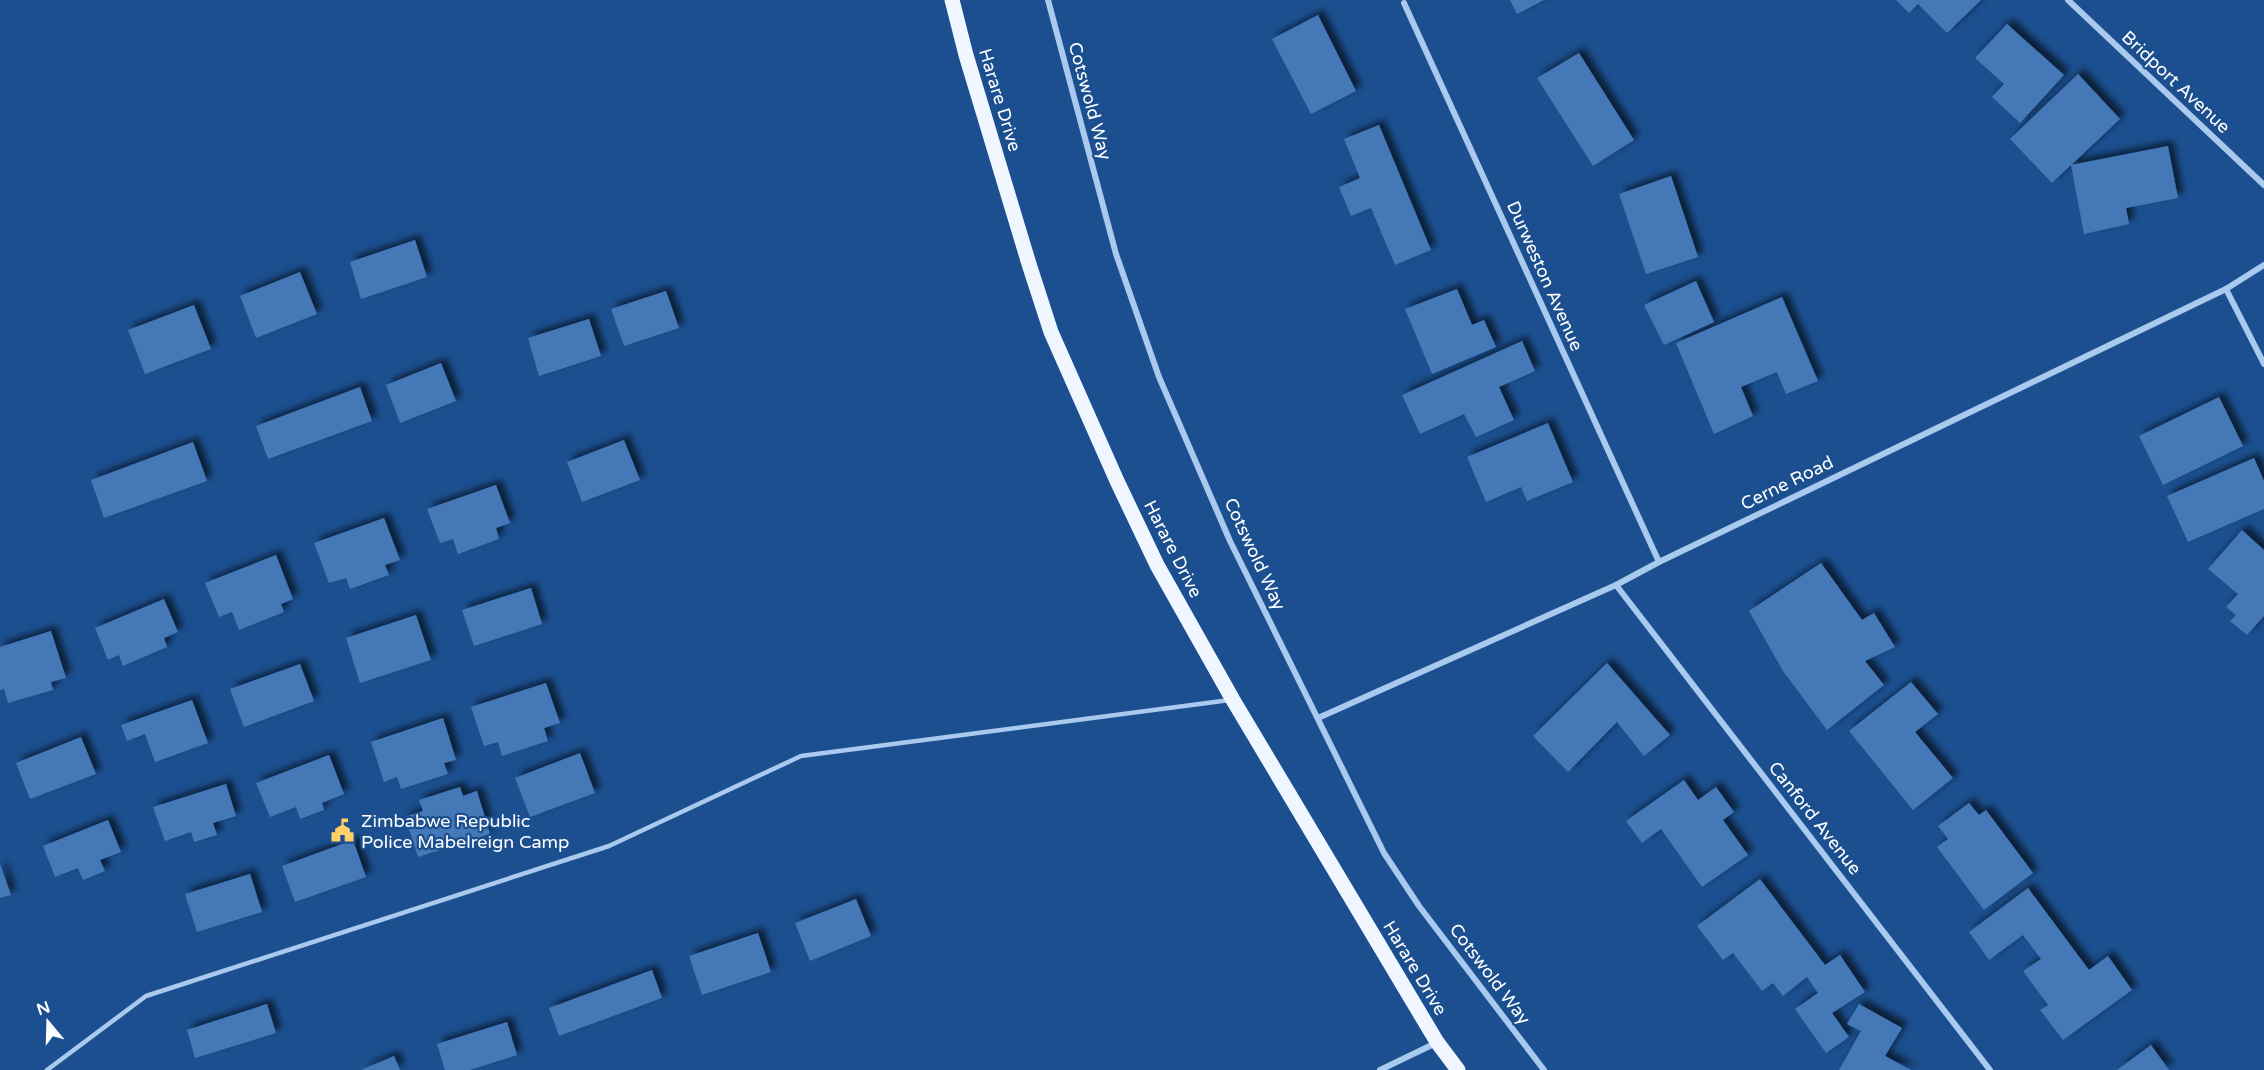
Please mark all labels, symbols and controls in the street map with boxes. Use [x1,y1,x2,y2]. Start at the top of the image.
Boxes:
street label: Bridport Avenue [2117,26,2235,138]
street label: Cotswold Way [1064,40,1116,163]
street label: Harare Drive [974,46,1026,154]
street label: Durweston Avenue [1502,198,1588,354]
street label: Cerne Road [1737,451,1837,515]
street label: Cotswold Way [1219,494,1291,614]
street label: Harare Drive [1139,497,1207,601]
street label: Canford Avenue [1764,757,1866,879]
place label: Zimbabwe Republic Police Mabelreign Camp [361,810,569,853]
public building icon: Zimbabwe Republic Police Mabelreign Camp [330,818,356,844]
street label: Harare Drive [1378,917,1452,1019]
street label: Cotswold Way [1445,919,1535,1029]
north arrow [18,992,78,1052]
text: N [34,997,53,1020]

